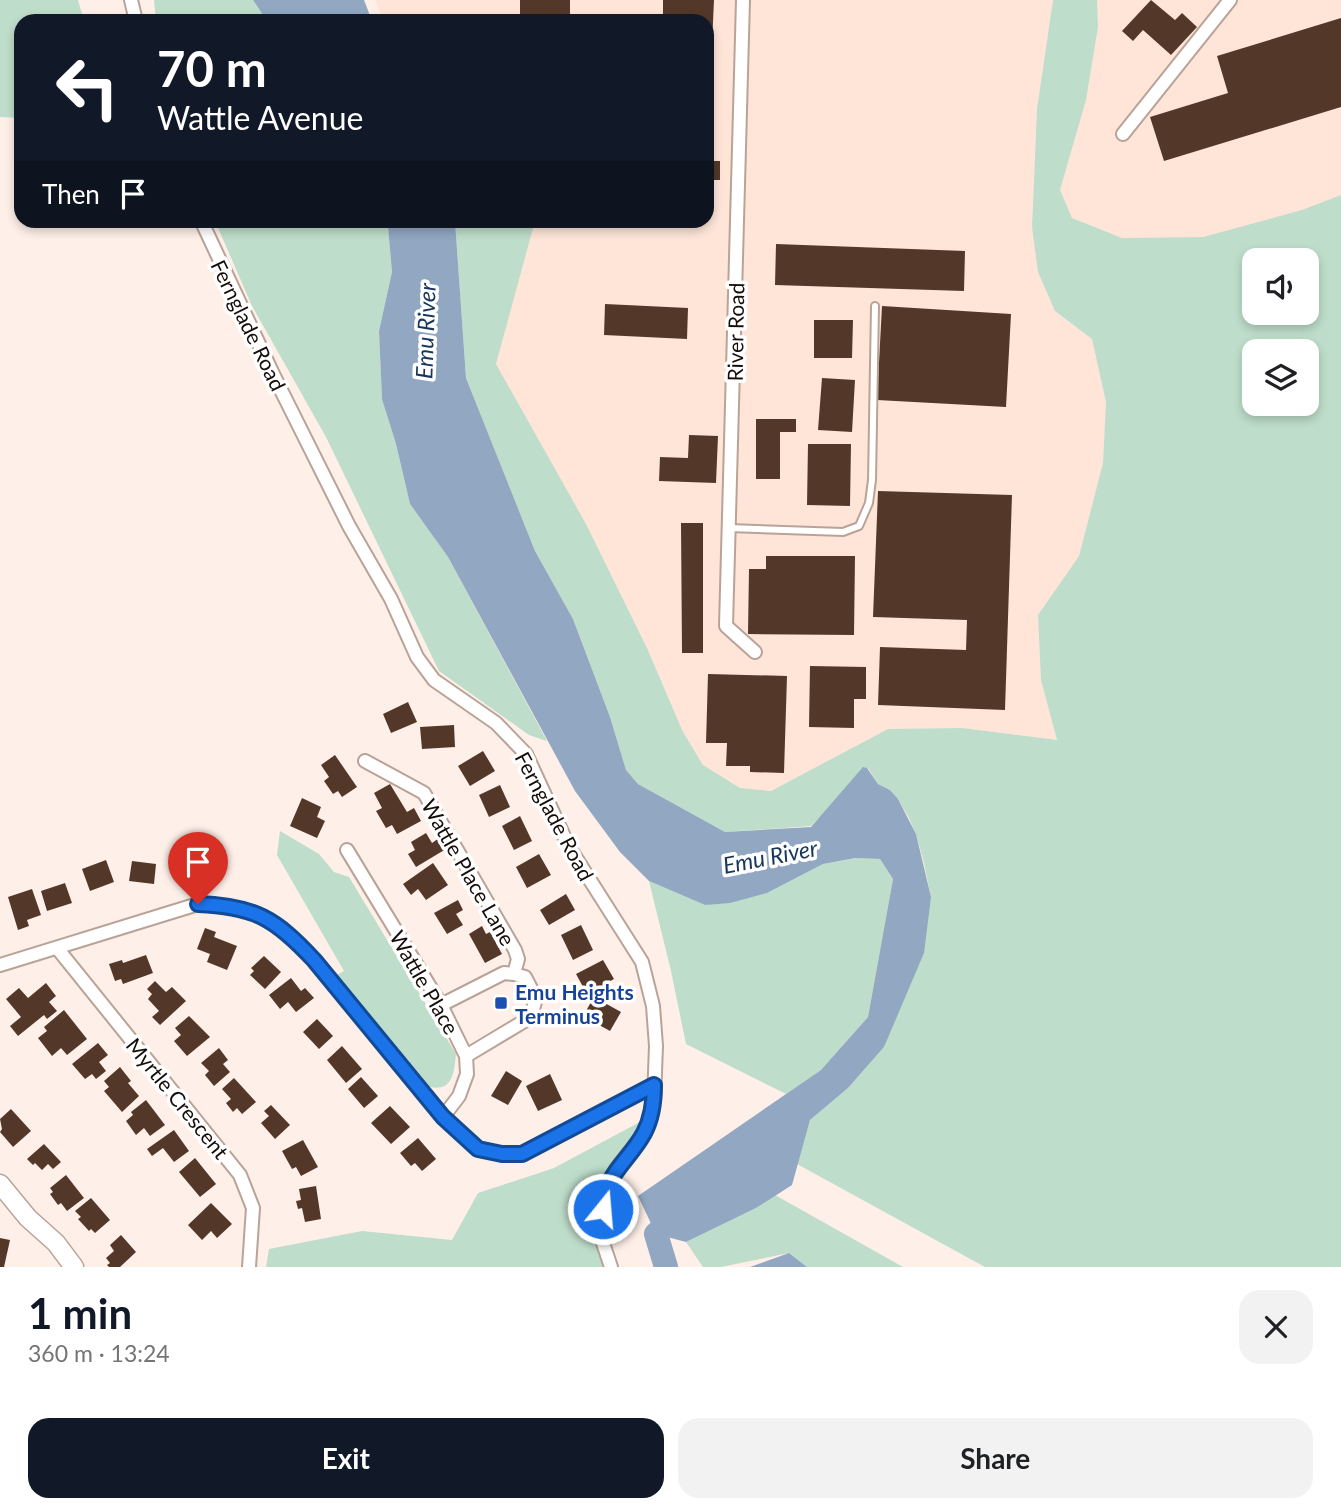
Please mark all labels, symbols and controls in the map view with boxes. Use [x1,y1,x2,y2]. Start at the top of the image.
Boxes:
text: 70 m [157,39,267,97]
icon: left [42,42,133,133]
text: Wattle Avenue [157,98,363,137]
icon: arrive [114,175,152,213]
text: Then [42,178,100,210]
map controls [1242,248,1319,416]
button: sound [1242,248,1319,325]
street label: Fernglade Road [207,255,291,395]
water label: Emu River [409,281,441,379]
street label: River Road [722,282,748,382]
button: layers [1242,339,1319,416]
street label: Fernglade Road [511,747,599,885]
street label: Wattle Place Lane [417,794,521,950]
pin [168,832,228,904]
water label: Emu River [720,833,821,879]
icon: arrive [179,843,217,881]
street label: Wattle Place [385,926,465,1038]
place label: Emu Heights Terminus [515,979,634,1028]
marker: Emu Heights Terminus [493,995,509,1011]
street label: Myrtle Crescent [122,1033,235,1164]
position arrow [566,1172,640,1246]
text: 1 min [28,1288,132,1338]
button: close [1239,1290,1313,1364]
text: 360 m · 13:24 [28,1339,170,1367]
button: Exit [28,1418,664,1498]
button: Share [678,1418,1313,1498]

